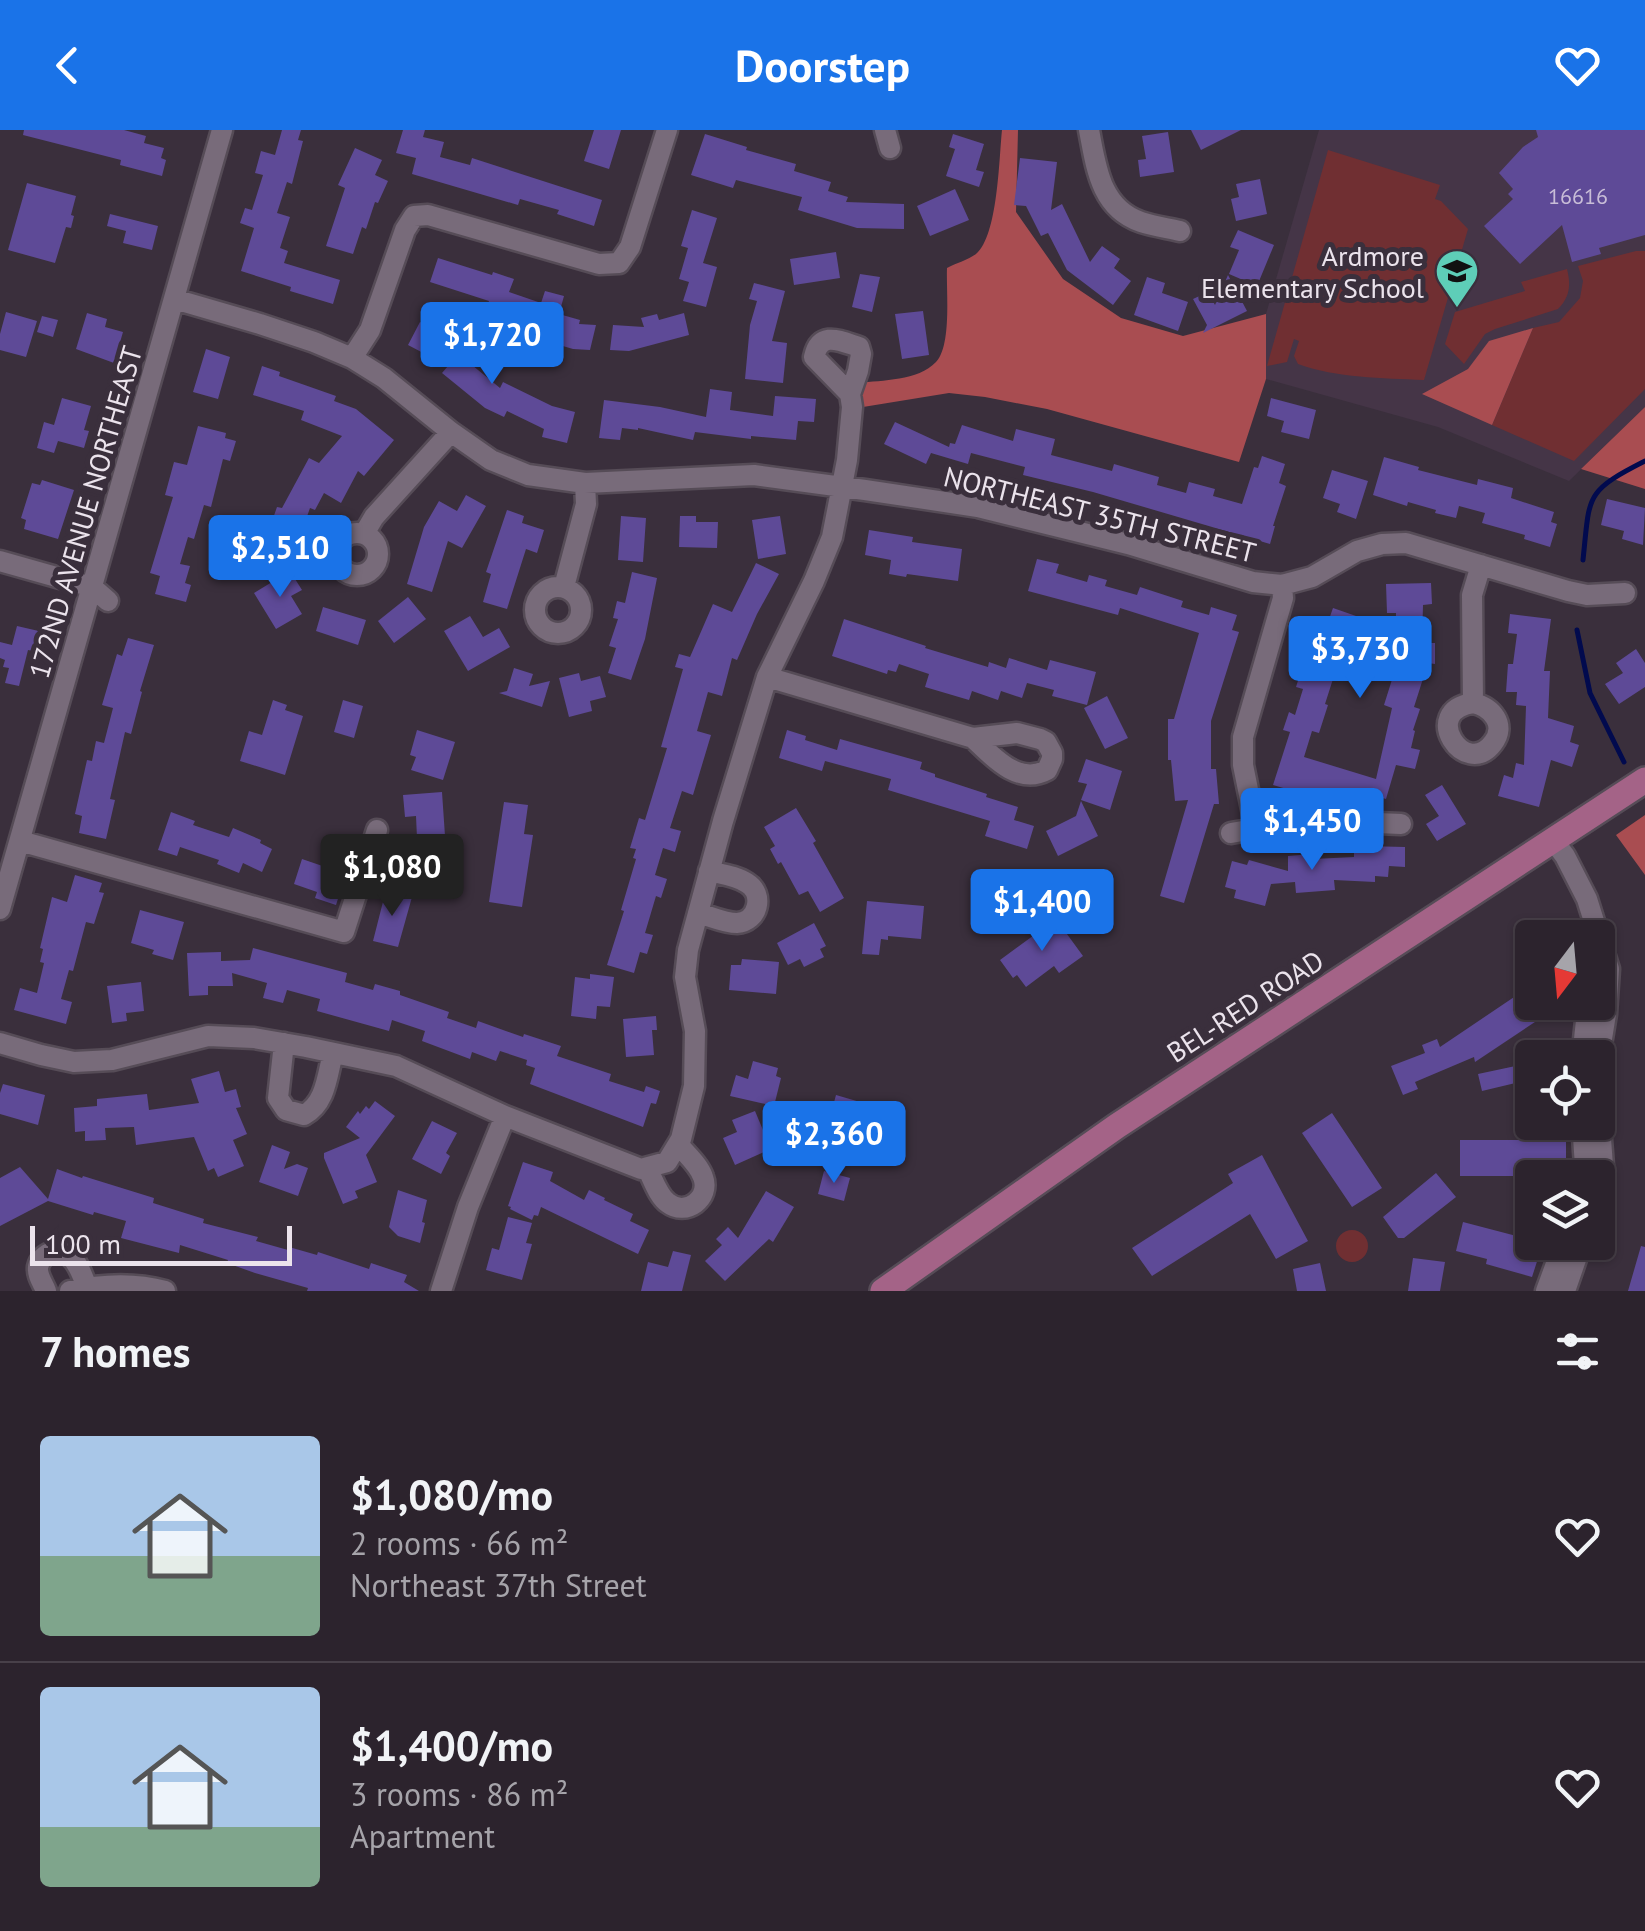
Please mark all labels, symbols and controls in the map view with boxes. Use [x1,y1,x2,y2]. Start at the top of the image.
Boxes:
text: Doorstep [735,36,910,94]
icon: back [40,38,95,93]
icon: heart [1550,38,1605,93]
house number: 16616 [1548,182,1608,210]
place label: Ardmore Elementary School [1201,237,1424,306]
school or university icon: Ardmore Elementary School [1434,248,1480,309]
pin: $1,720 [411,302,573,387]
text: $1,720 [443,313,541,355]
street label: 172ND AVENUE NORTHEAST [20,341,150,683]
street label: NORTHEAST 35TH STREET [940,457,1260,571]
pin: $2,510 [199,515,361,600]
text: $2,510 [231,526,329,568]
pin: $3,730 [1279,616,1441,701]
text: $3,730 [1311,627,1409,669]
pin: $1,450 [1231,788,1393,873]
text: $1,450 [1263,799,1361,841]
pin: $1,080 [311,834,473,919]
text: $1,080 [343,845,441,887]
pin: $1,400 [961,869,1123,954]
text: $1,400 [993,880,1091,922]
north arrow [1515,920,1615,1020]
map controls [1515,920,1615,1260]
street label: BEL-RED ROAD [1160,942,1330,1070]
button: locate [1515,1040,1615,1140]
pin: $2,360 [753,1101,915,1186]
text: $2,360 [785,1112,883,1154]
button: layers [1515,1160,1615,1260]
scale bar [30,1221,292,1266]
text: 100 m [45,1225,121,1262]
text: 7 homes [40,1324,191,1379]
icon: filters [1550,1324,1605,1379]
text: $1,080/mo [350,1467,553,1522]
icon: home [120,1476,240,1596]
icon: heart [1550,1509,1605,1564]
text: 2 rooms · 66 m² [350,1522,568,1564]
text: Northeast 37th Street [350,1564,647,1606]
text: $1,400/mo [350,1718,553,1773]
icon: home [120,1727,240,1847]
icon: heart [1550,1760,1605,1815]
text: 3 rooms · 86 m² [350,1773,568,1815]
text: Apartment [350,1815,495,1857]

